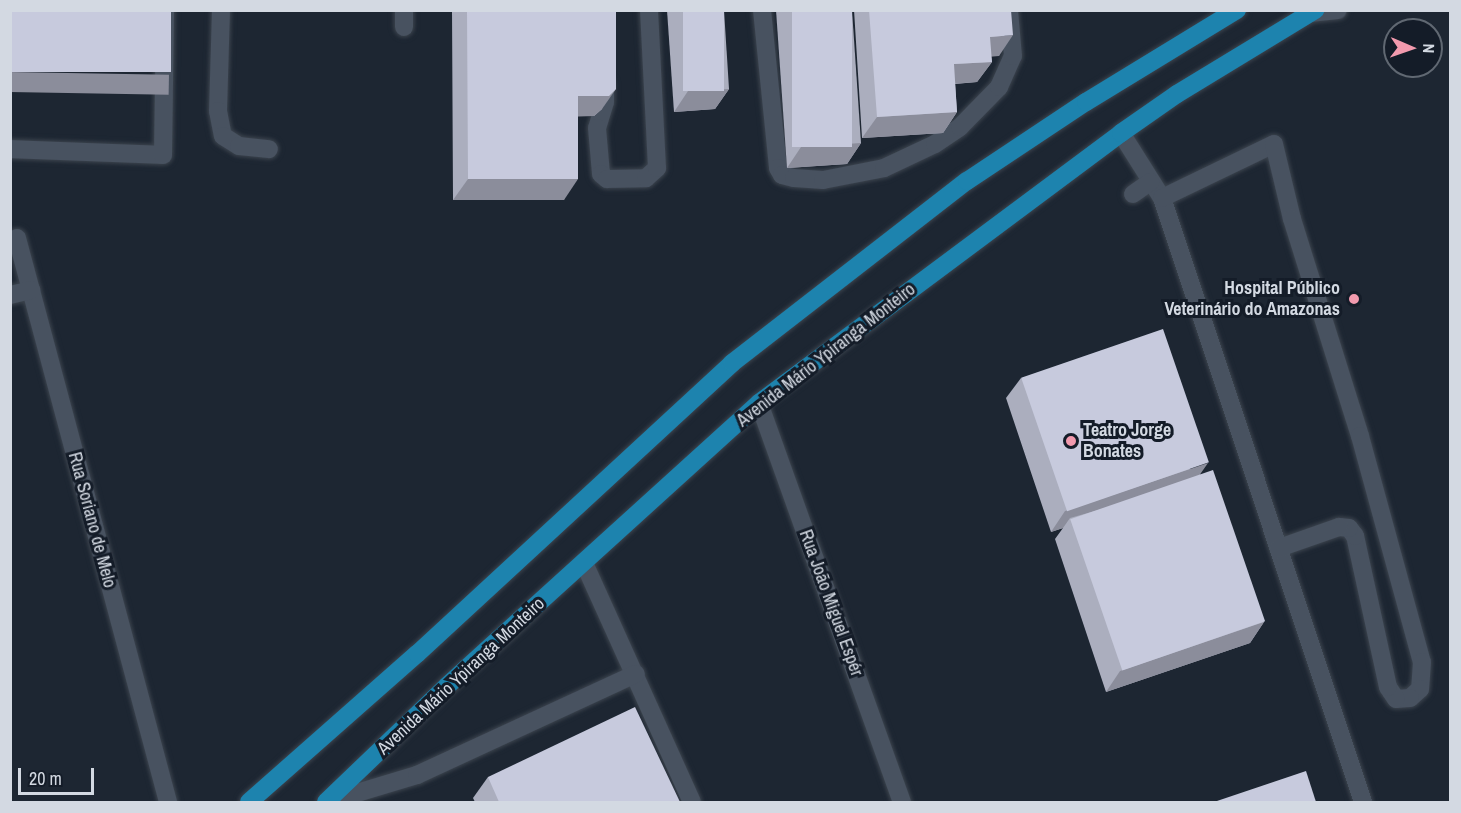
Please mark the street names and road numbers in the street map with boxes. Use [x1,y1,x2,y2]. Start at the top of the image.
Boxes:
street label: Avenida Mário Ypiranga Monteiro [732,278,920,432]
street label: Rua Soriano de Melo [64,450,120,590]
street label: Rua João Miguel Espér [794,527,868,679]
street label: Avenida Mário Ypiranga Monteiro [373,593,549,759]

